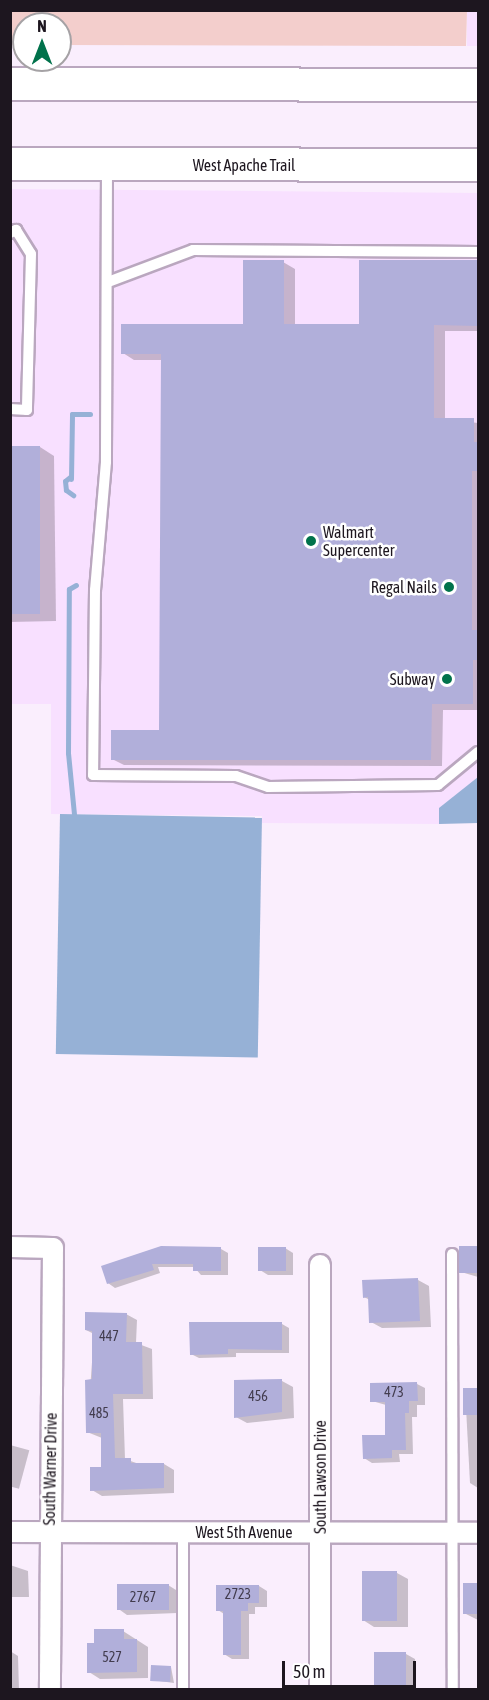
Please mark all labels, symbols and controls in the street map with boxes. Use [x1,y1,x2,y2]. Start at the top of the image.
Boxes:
north arrow [12,12,72,72]
text: N [37,17,47,35]
street label: West Apache Trail [193,155,295,175]
place label: Walmart Supercenter [323,522,394,560]
marker: Walmart Supercenter [304,534,318,548]
place label: Regal Nails [371,577,437,597]
marker: Regal Nails [442,580,456,594]
place label: Subway [390,669,435,689]
marker: Subway [440,672,454,686]
house number: 447 [99,1328,119,1344]
house number: 473 [384,1384,404,1400]
house number: 456 [248,1388,268,1404]
house number: 485 [89,1405,109,1421]
street label: South Warner Drive [39,1412,61,1526]
street label: South Lawson Drive [310,1420,330,1534]
street label: West 5th Avenue [195,1522,293,1542]
house number: 2723 [225,1586,251,1602]
house number: 2767 [130,1589,156,1605]
house number: 527 [102,1649,122,1665]
scale bar [285,1649,418,1687]
text: 50 m [293,1661,325,1682]

